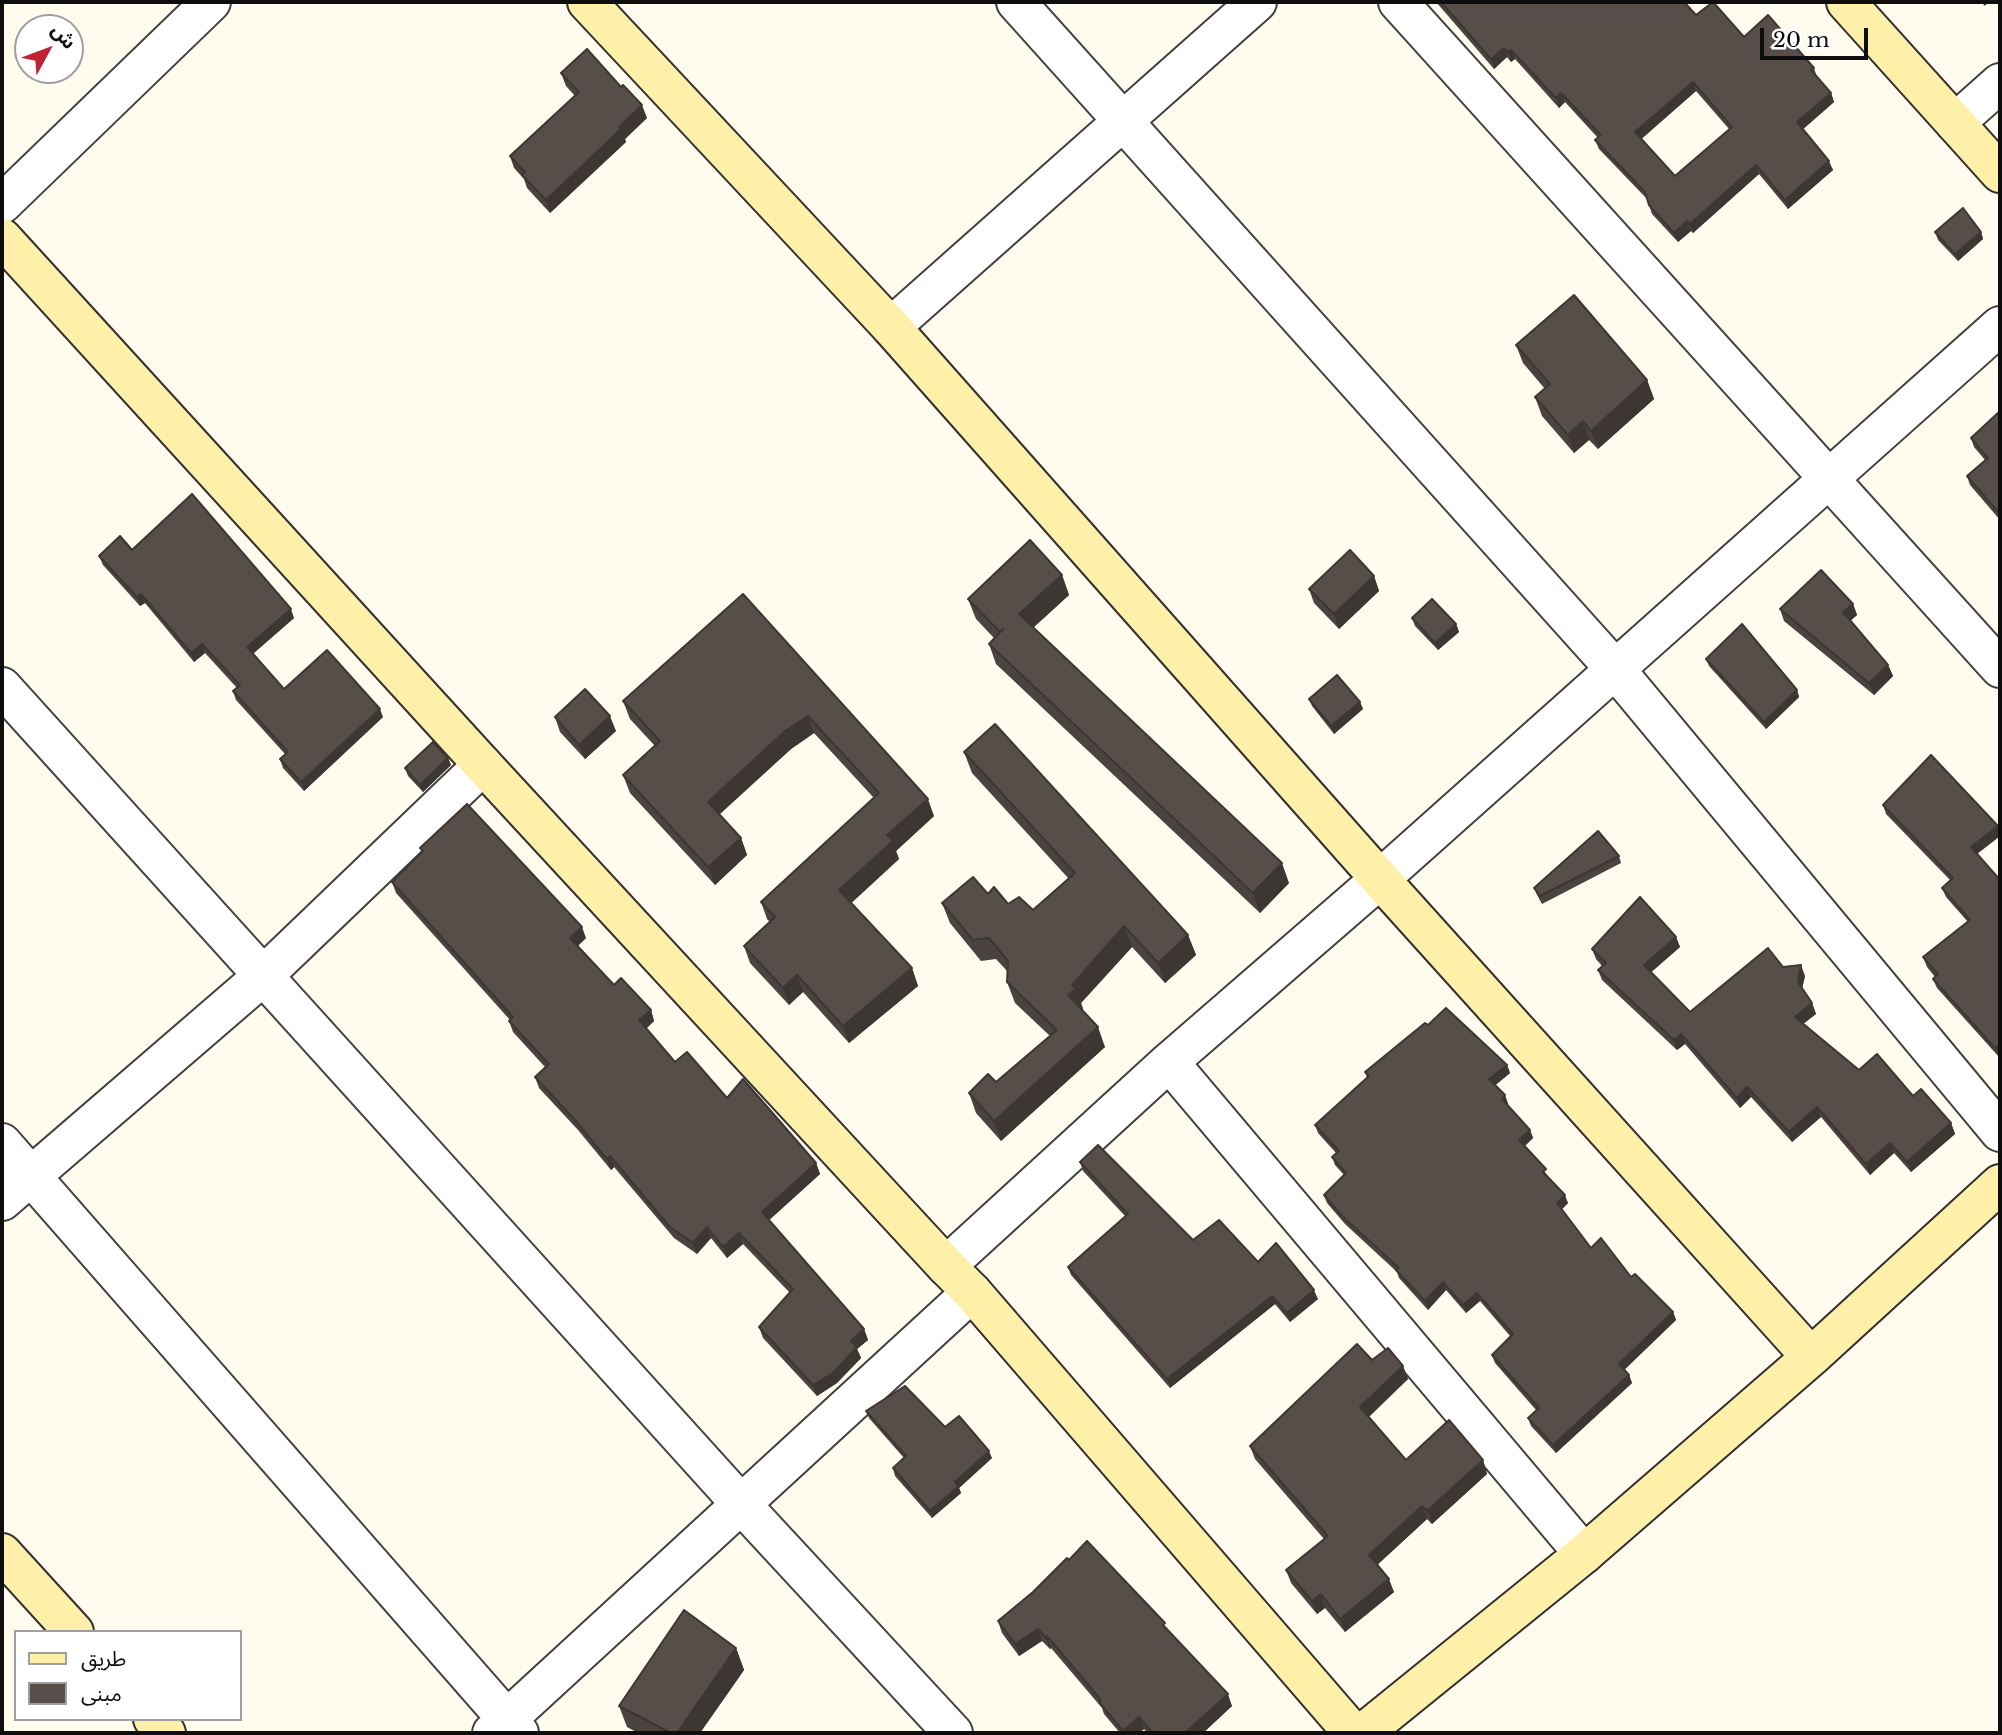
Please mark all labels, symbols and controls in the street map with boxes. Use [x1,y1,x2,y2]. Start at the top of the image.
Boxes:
north arrow [14,14,84,84]
scale bar [1764,14,1872,58]
text: ش [46,19,81,54]
text: 20 m [1773,27,1830,53]
legend [14,1630,242,1721]
text: طريق [81,1646,126,1672]
text: مبنى [81,1681,122,1707]

